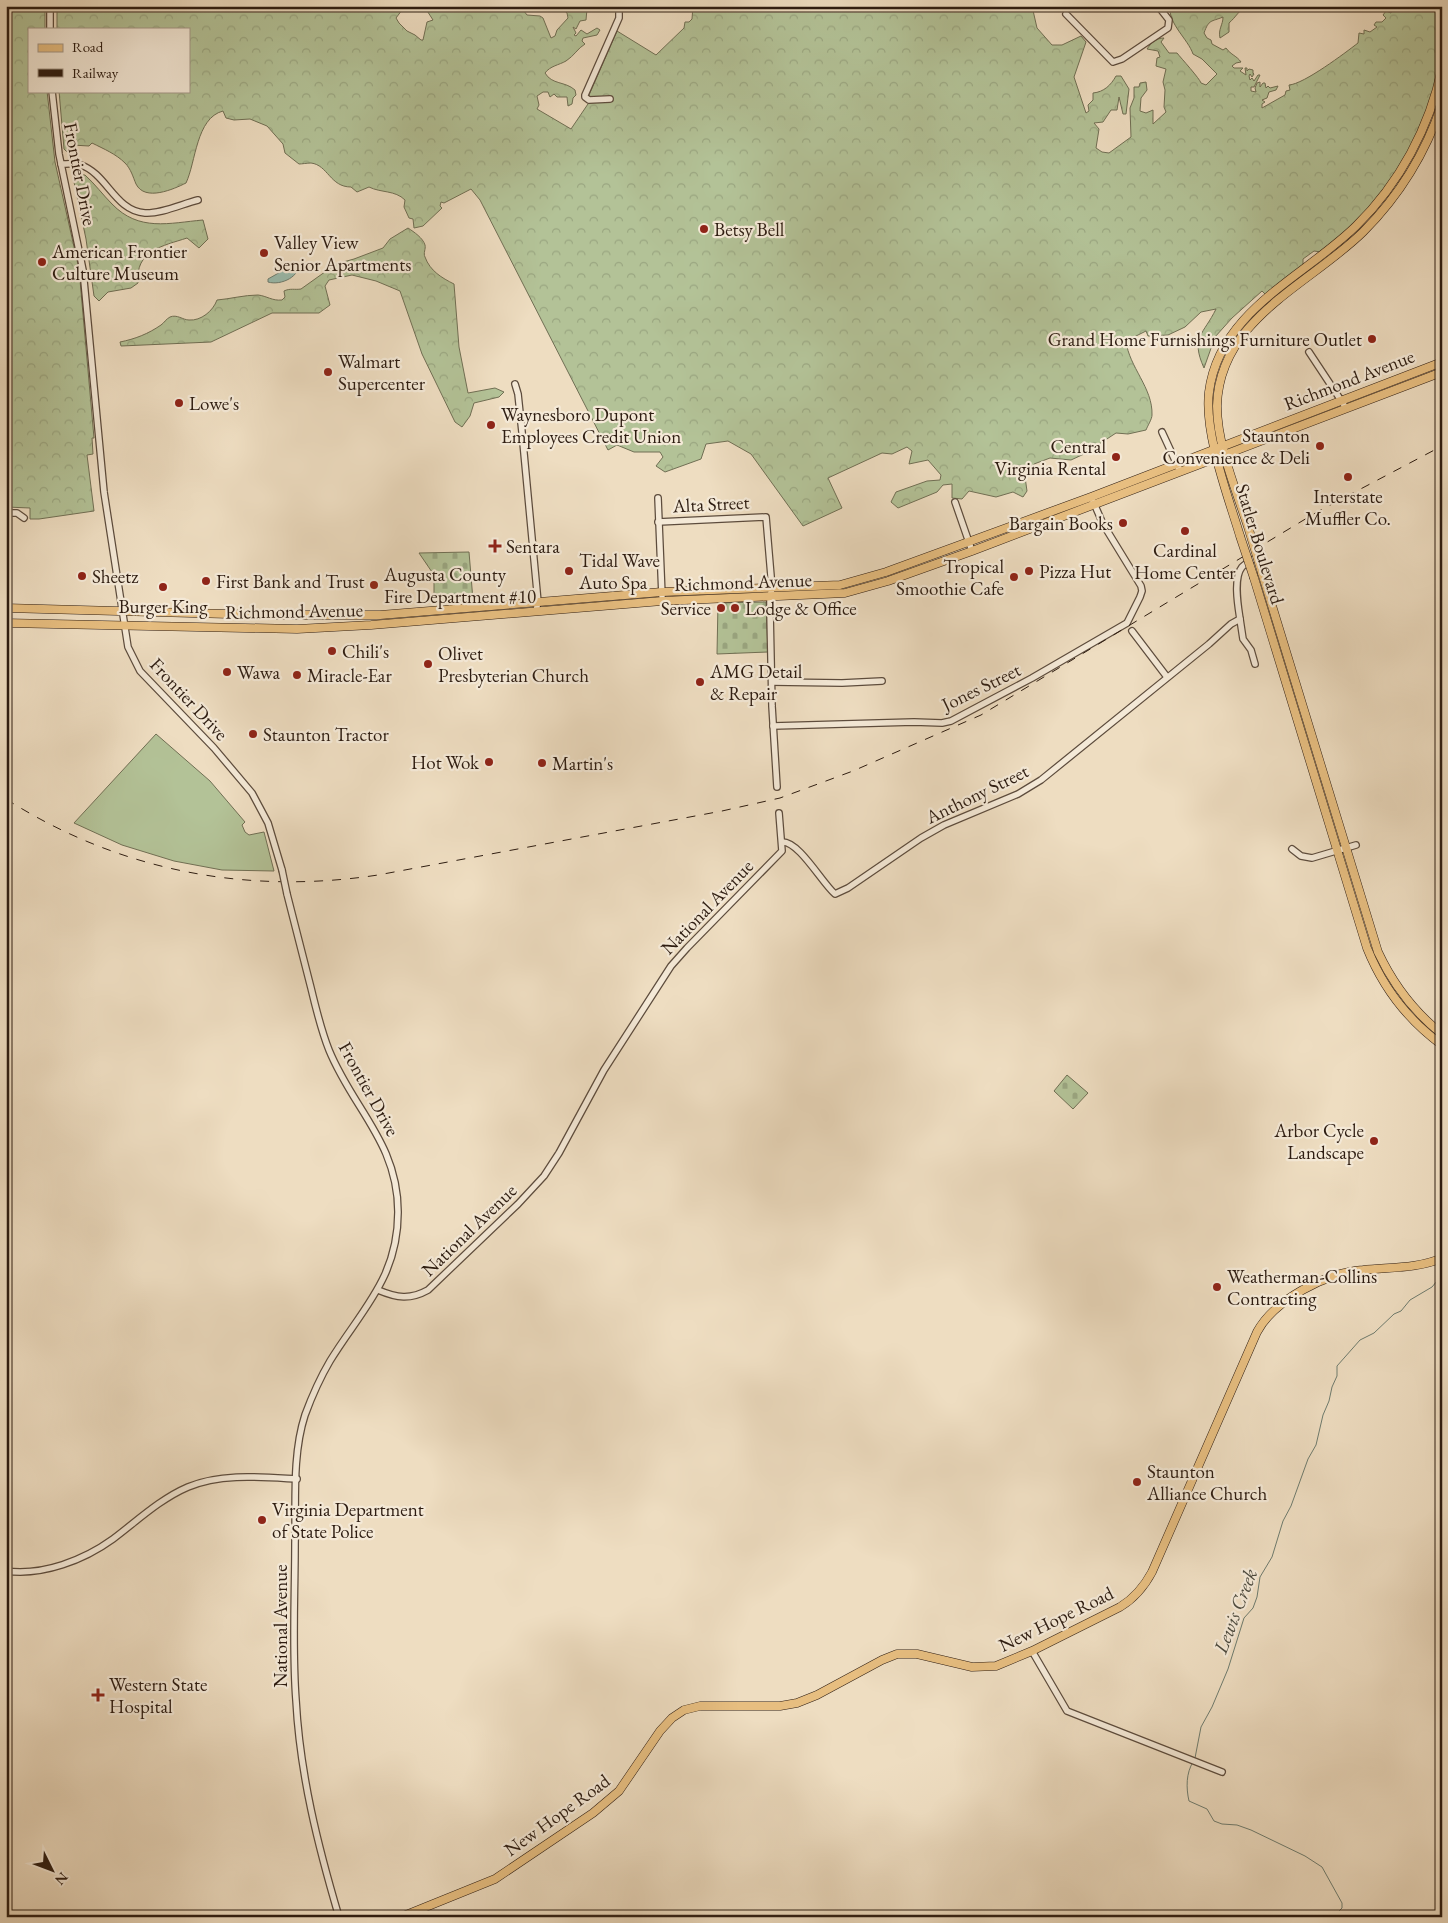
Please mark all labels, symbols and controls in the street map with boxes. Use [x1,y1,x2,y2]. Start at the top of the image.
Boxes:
legend [28,28,190,92]
text: Road [72,37,104,56]
text: Railway [72,63,119,82]
street label: Frontier Drive [58,120,102,228]
place label: Betsy Bell [714,217,785,242]
marker: Betsy Bell [698,223,710,235]
place label: Valley View Senior Apartments [274,230,411,277]
place label: American Frontier Culture Museum [51,239,188,286]
marker: Valley View Senior Apartments [258,247,270,259]
marker: American Frontier Culture Museum [36,256,48,268]
place label: Grand Home Furnishings Furniture Outlet [1048,327,1362,352]
marker: Grand Home Furnishings Furniture Outlet [1366,333,1378,345]
street label: Richmond Avenue [1280,344,1418,416]
place label: Walmart Supercenter [338,349,426,396]
marker: Walmart Supercenter [322,366,334,378]
place label: Lowe's [189,391,239,416]
marker: Lowe's [173,397,185,409]
place label: Waynesboro Dupont Employees Credit Union [501,402,681,449]
marker: Waynesboro Dupont Employees Credit Union [485,419,497,431]
place label: Staunton Convenience & Deli [1162,423,1310,470]
place label: Central Virginia Rental [995,434,1106,481]
marker: Staunton Convenience & Deli [1314,440,1326,452]
marker: Central Virginia Rental [1110,451,1122,463]
marker: Interstate Muffler Co. [1342,471,1354,483]
street label: Statler Boulevard [1230,481,1290,608]
place label: Interstate Muffler Co. [1305,484,1391,531]
street label: Alta Street [671,490,750,519]
place label: Bargain Books [1009,511,1113,536]
marker: Bargain Books [1117,517,1129,529]
marker: Cardinal Home Center [1179,525,1191,537]
place label: Sentara [506,534,560,559]
place label: Cardinal Home Center [1134,538,1236,585]
marker: Sentara [488,539,502,553]
place label: Tidal Wave Auto Spa [578,548,660,595]
place label: Tropical Smoothie Cafe [896,554,1004,601]
place label: Pizza Hut [1039,559,1111,584]
place label: Augusta County Fire Department #10 [383,562,536,609]
place label: Sheetz [92,564,139,589]
marker: Tidal Wave Auto Spa [563,565,575,577]
marker: Pizza Hut [1023,565,1035,577]
street label: Richmond Avenue [674,567,812,597]
place label: First Bank and Trust [216,569,364,594]
marker: Sheetz [76,570,88,582]
marker: Tropical Smoothie Cafe [1008,571,1020,583]
marker: First Bank and Trust [200,575,212,587]
marker: Augusta County Fire Department #10 [368,579,380,591]
marker: Burger King [157,581,169,593]
place label: Burger King [118,594,208,619]
place label: Service [661,596,711,621]
place label: Lodge & Office [745,596,857,621]
street label: Richmond Avenue [225,597,363,625]
marker: Service [715,602,727,614]
marker: Lodge & Office [729,602,741,614]
place label: Chili's [342,639,389,664]
place label: Olivet Presbyterian Church [438,641,589,688]
marker: Chili's [326,645,338,657]
street label: Frontier Drive [144,652,234,746]
street label: Jones Street [936,657,1025,718]
marker: Olivet Presbyterian Church [422,658,434,670]
place label: AMG Detail & Repair [709,659,803,706]
place label: Wawa [237,660,280,685]
place label: Miracle-Ear [307,663,392,688]
marker: Wawa [221,666,233,678]
marker: Miracle-Ear [291,669,303,681]
marker: AMG Detail & Repair [694,676,706,688]
place label: Staunton Tractor [263,722,389,747]
marker: Staunton Tractor [247,728,259,740]
place label: Hot Wok [411,750,480,775]
place label: Martin's [552,751,613,776]
marker: Hot Wok [483,756,495,768]
marker: Martin's [536,757,548,769]
street label: Anthony Street [921,758,1033,830]
street label: National Avenue [655,854,759,960]
street label: Frontier Drive [333,1037,405,1141]
place label: Arbor Cycle Landscape [1273,1118,1364,1165]
marker: Arbor Cycle Landscape [1368,1135,1380,1147]
street label: National Avenue [416,1178,522,1282]
place label: Weatherman-Collins Contracting [1227,1264,1377,1311]
marker: Weatherman-Collins Contracting [1211,1281,1223,1293]
place label: Staunton Alliance Church [1146,1459,1267,1506]
marker: Staunton Alliance Church [1131,1476,1143,1488]
place label: Virginia Department of State Police [272,1497,424,1544]
marker: Virginia Department of State Police [256,1514,268,1526]
street label: National Avenue [268,1564,293,1688]
water label: Lewis Creek [1207,1565,1263,1658]
street label: New Hope Road [994,1580,1118,1658]
place label: Western State Hospital [109,1672,207,1719]
marker: Western State Hospital [91,1688,105,1702]
street label: New Hope Road [499,1768,615,1862]
north arrow [28,1846,78,1896]
text: N [51,1868,72,1889]

